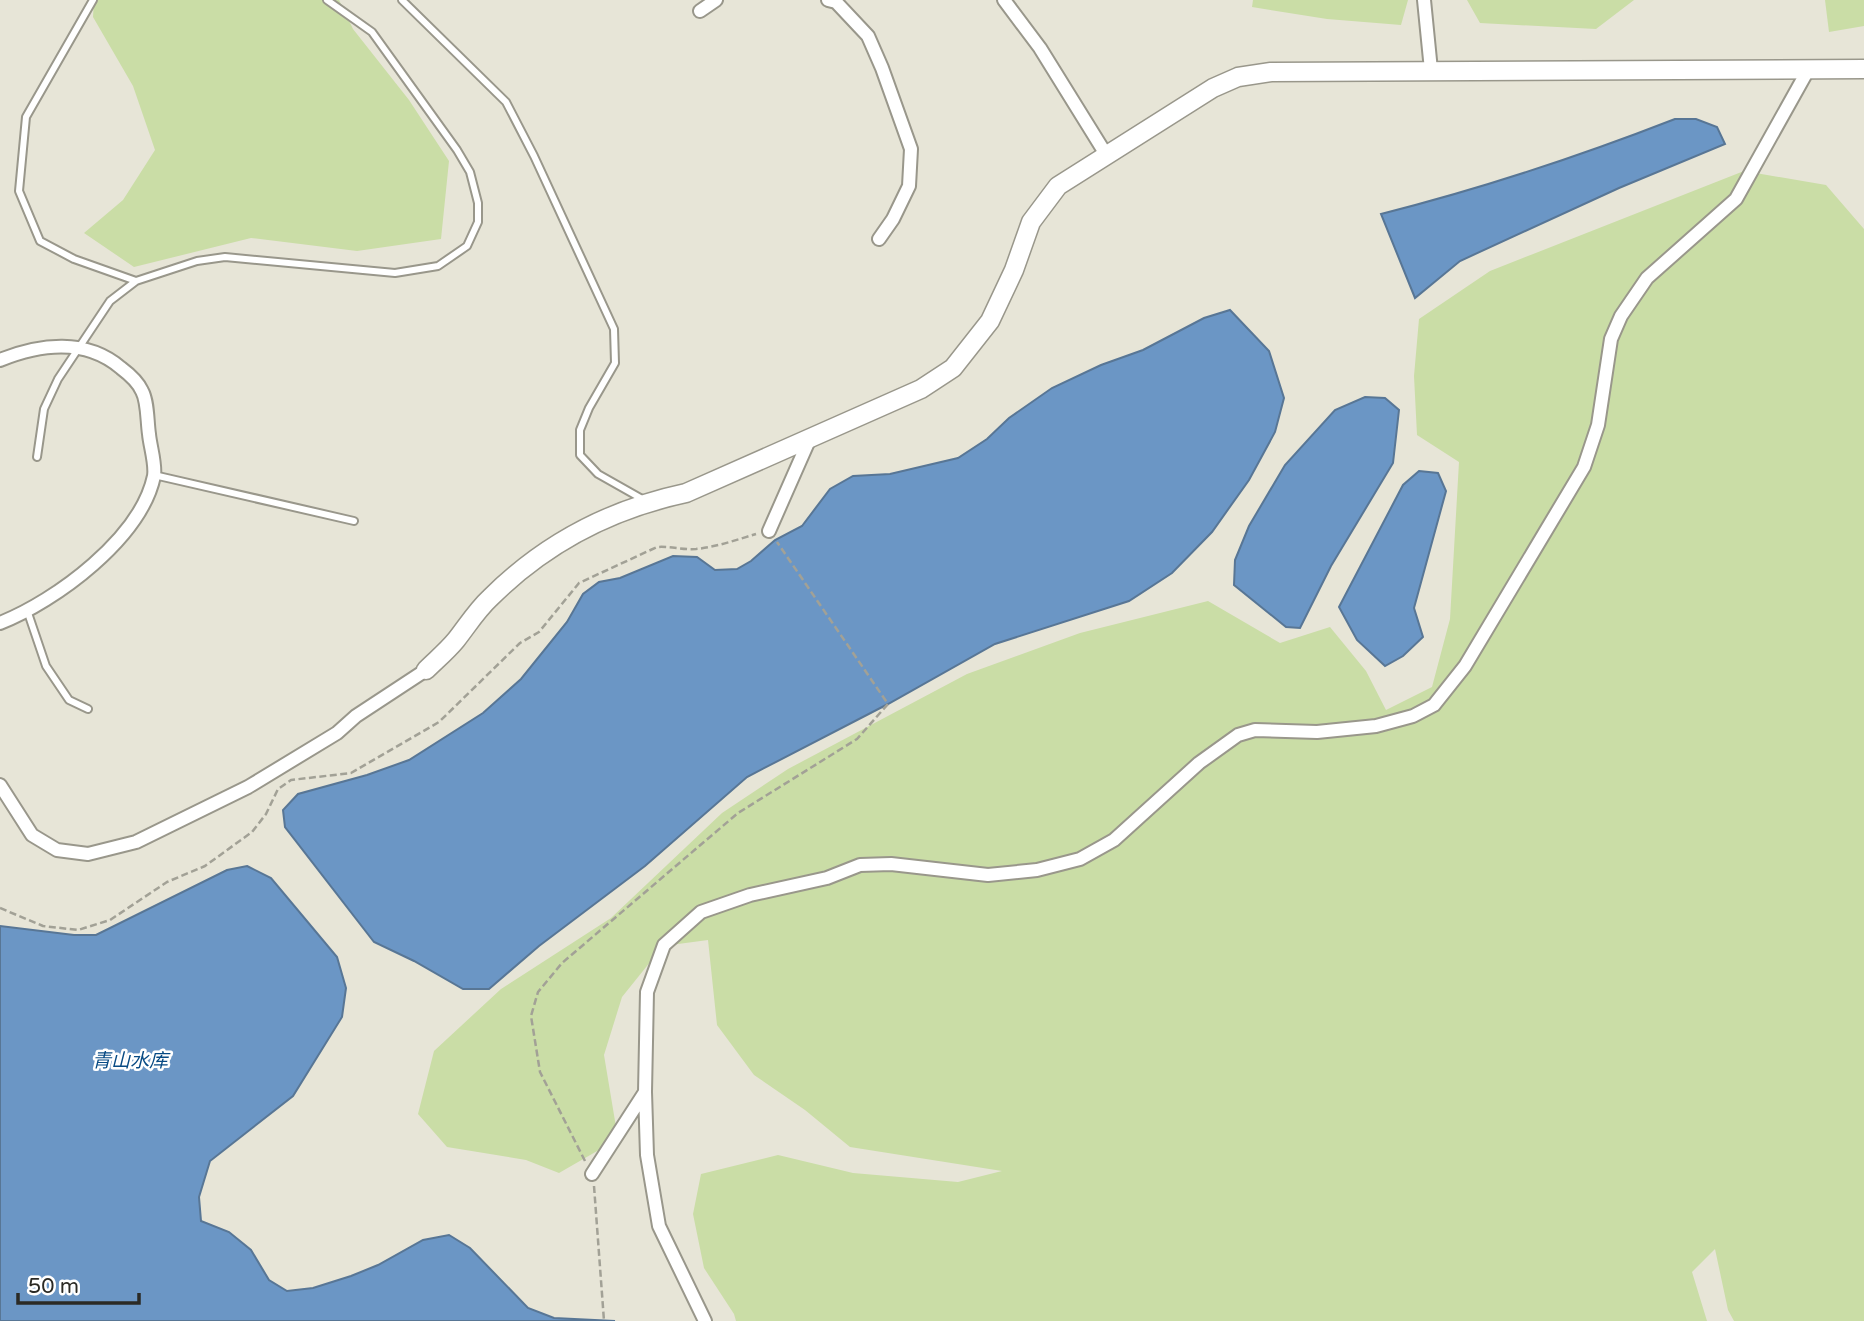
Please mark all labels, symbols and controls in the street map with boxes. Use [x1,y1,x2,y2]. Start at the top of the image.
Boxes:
water label: 青山水库 [92,1050,171,1072]
scale bar [18,1262,138,1306]
text: 50 m [28,1274,79,1299]

